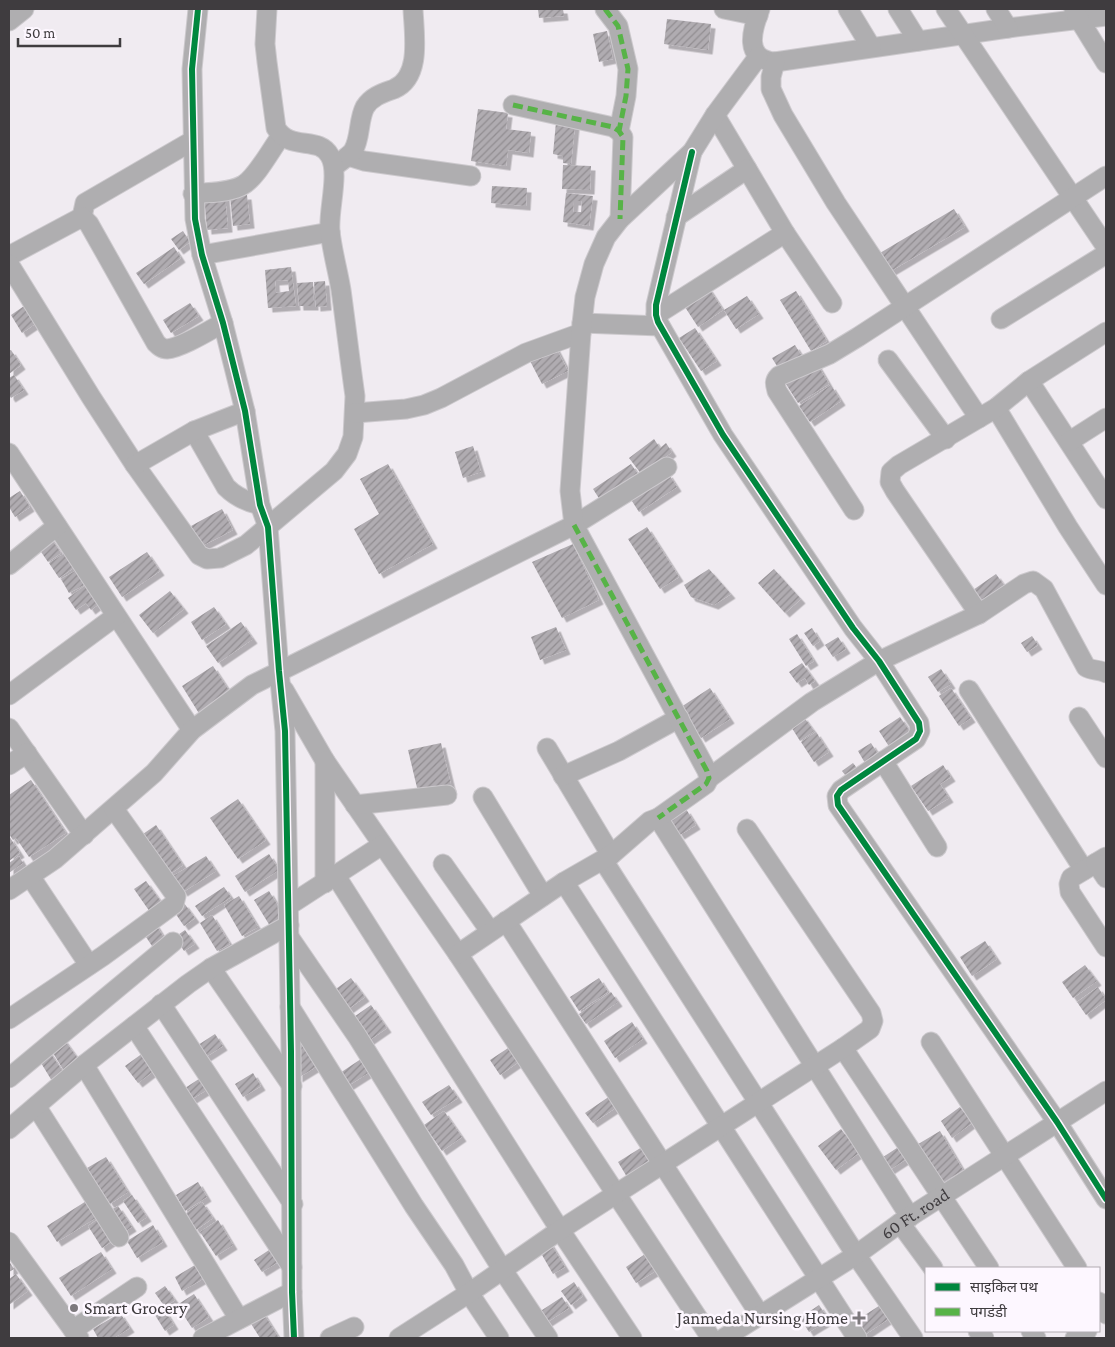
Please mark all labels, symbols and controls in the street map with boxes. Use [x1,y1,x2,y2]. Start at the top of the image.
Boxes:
scale bar [18,15,120,47]
text: 50 m [25,25,55,41]
street label: 60 Ft. road [877,1184,953,1244]
legend [925,1267,1100,1332]
text: साइकिल पथ [970,1279,1038,1295]
place label: Smart Grocery [84,1298,188,1318]
marker: Smart Grocery [68,1302,80,1314]
text: पगडंडी [970,1304,1008,1320]
place label: Janmeda Nursing Home [675,1308,848,1328]
marker: Janmeda Nursing Home [852,1311,866,1325]

